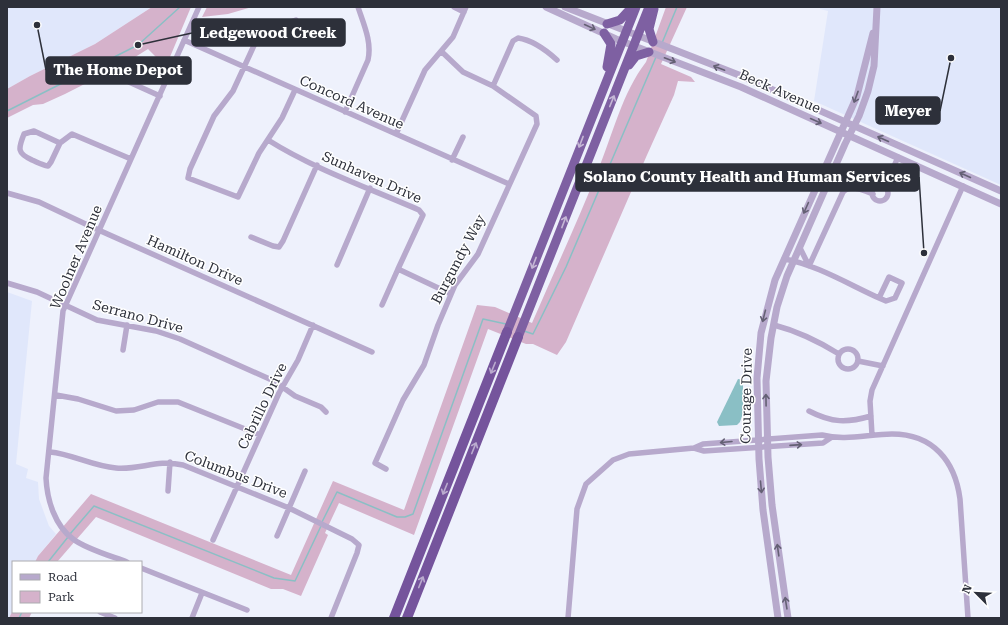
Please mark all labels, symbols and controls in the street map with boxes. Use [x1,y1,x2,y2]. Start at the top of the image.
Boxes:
callout: Ledgewood Creek [192,19,345,46]
text: Ledgewood Creek [199,24,337,42]
one-way arrow [584,24,596,31]
callout: The Home Depot [46,57,191,84]
one-way arrow [663,57,675,64]
text: The Home Depot [53,61,183,79]
one-way arrow [714,63,726,71]
street label: Beck Avenue [737,66,824,116]
street label: Concord Avenue [297,72,407,132]
one-way arrow [852,91,859,104]
one-way arrow [608,95,616,107]
callout: Meyer [876,97,940,124]
text: Meyer [884,102,932,120]
one-way arrow [810,118,822,125]
one-way arrow [878,134,890,142]
one-way arrow [577,136,585,148]
street label: Sunhaven Drive [320,148,425,206]
callout: Solano County Health and Human Services [576,164,919,191]
text: Solano County Health and Human Services [583,168,911,186]
one-way arrow [960,171,972,178]
street label: Woolner Avenue [47,202,105,311]
one-way arrow [802,202,809,214]
street label: Burgundy Way [428,211,489,307]
one-way arrow [560,216,568,228]
street label: Hamilton Drive [144,232,246,288]
one-way arrow [530,257,537,269]
street label: Serrano Drive [91,296,185,336]
one-way arrow [760,310,768,323]
street label: Courage Drive [737,348,755,444]
street label: Cabrillo Drive [234,360,290,452]
one-way arrow [488,362,496,374]
one-way arrow [762,394,770,407]
one-way arrow [720,439,733,446]
one-way arrow [789,441,802,448]
one-way arrow [471,442,479,454]
street label: Columbus Drive [182,447,290,501]
one-way arrow [757,480,765,493]
one-way arrow [440,482,448,494]
one-way arrow [774,544,782,557]
legend [12,561,142,613]
text: Road [48,570,78,584]
north arrow [956,573,996,613]
one-way arrow [418,576,425,588]
text: N [960,582,975,596]
text: Park [48,590,75,604]
one-way arrow [781,597,789,610]

